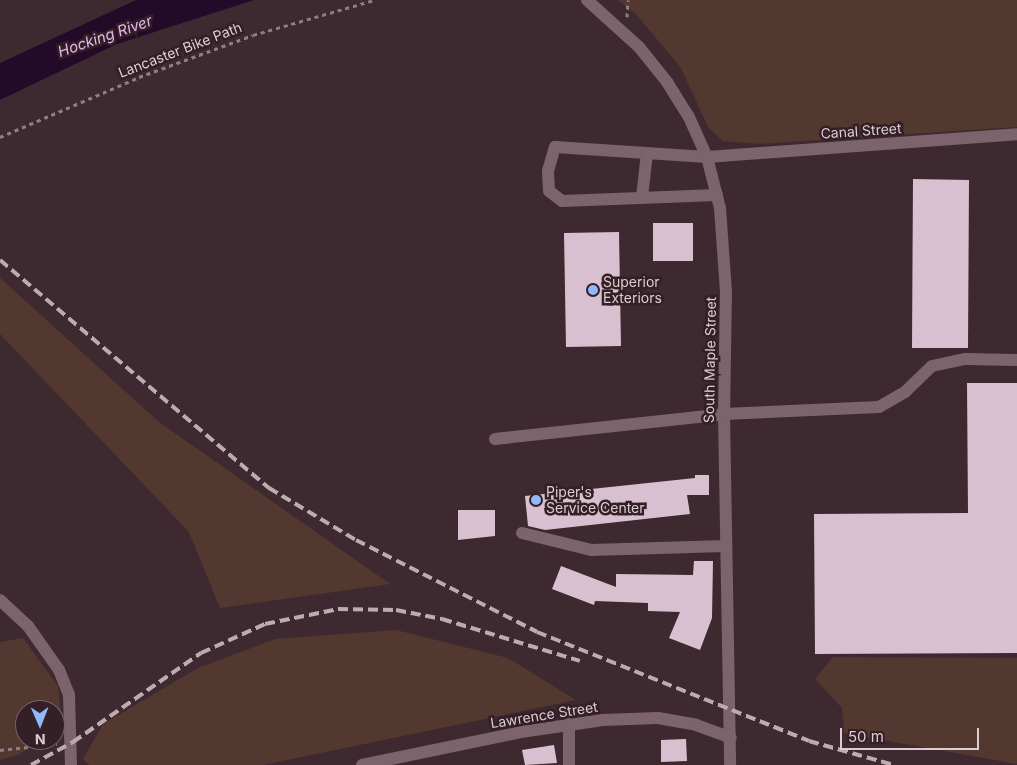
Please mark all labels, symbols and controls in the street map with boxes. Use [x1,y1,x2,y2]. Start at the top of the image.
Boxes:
water label: Hocking River [55,11,155,61]
street label: Lancaster Bike Path [116,19,244,81]
street label: Canal Street [820,120,902,142]
place label: Superior Exteriors [603,274,662,306]
marker: Superior Exteriors [587,284,599,296]
street label: South Maple Street [700,297,720,423]
place label: Piper's Service Center [546,484,645,516]
marker: Piper's Service Center [530,494,542,506]
street label: Lawrence Street [489,698,599,732]
north arrow [15,700,65,750]
scale bar [842,718,981,750]
text: 50 m [848,727,884,746]
text: N [35,731,46,748]

